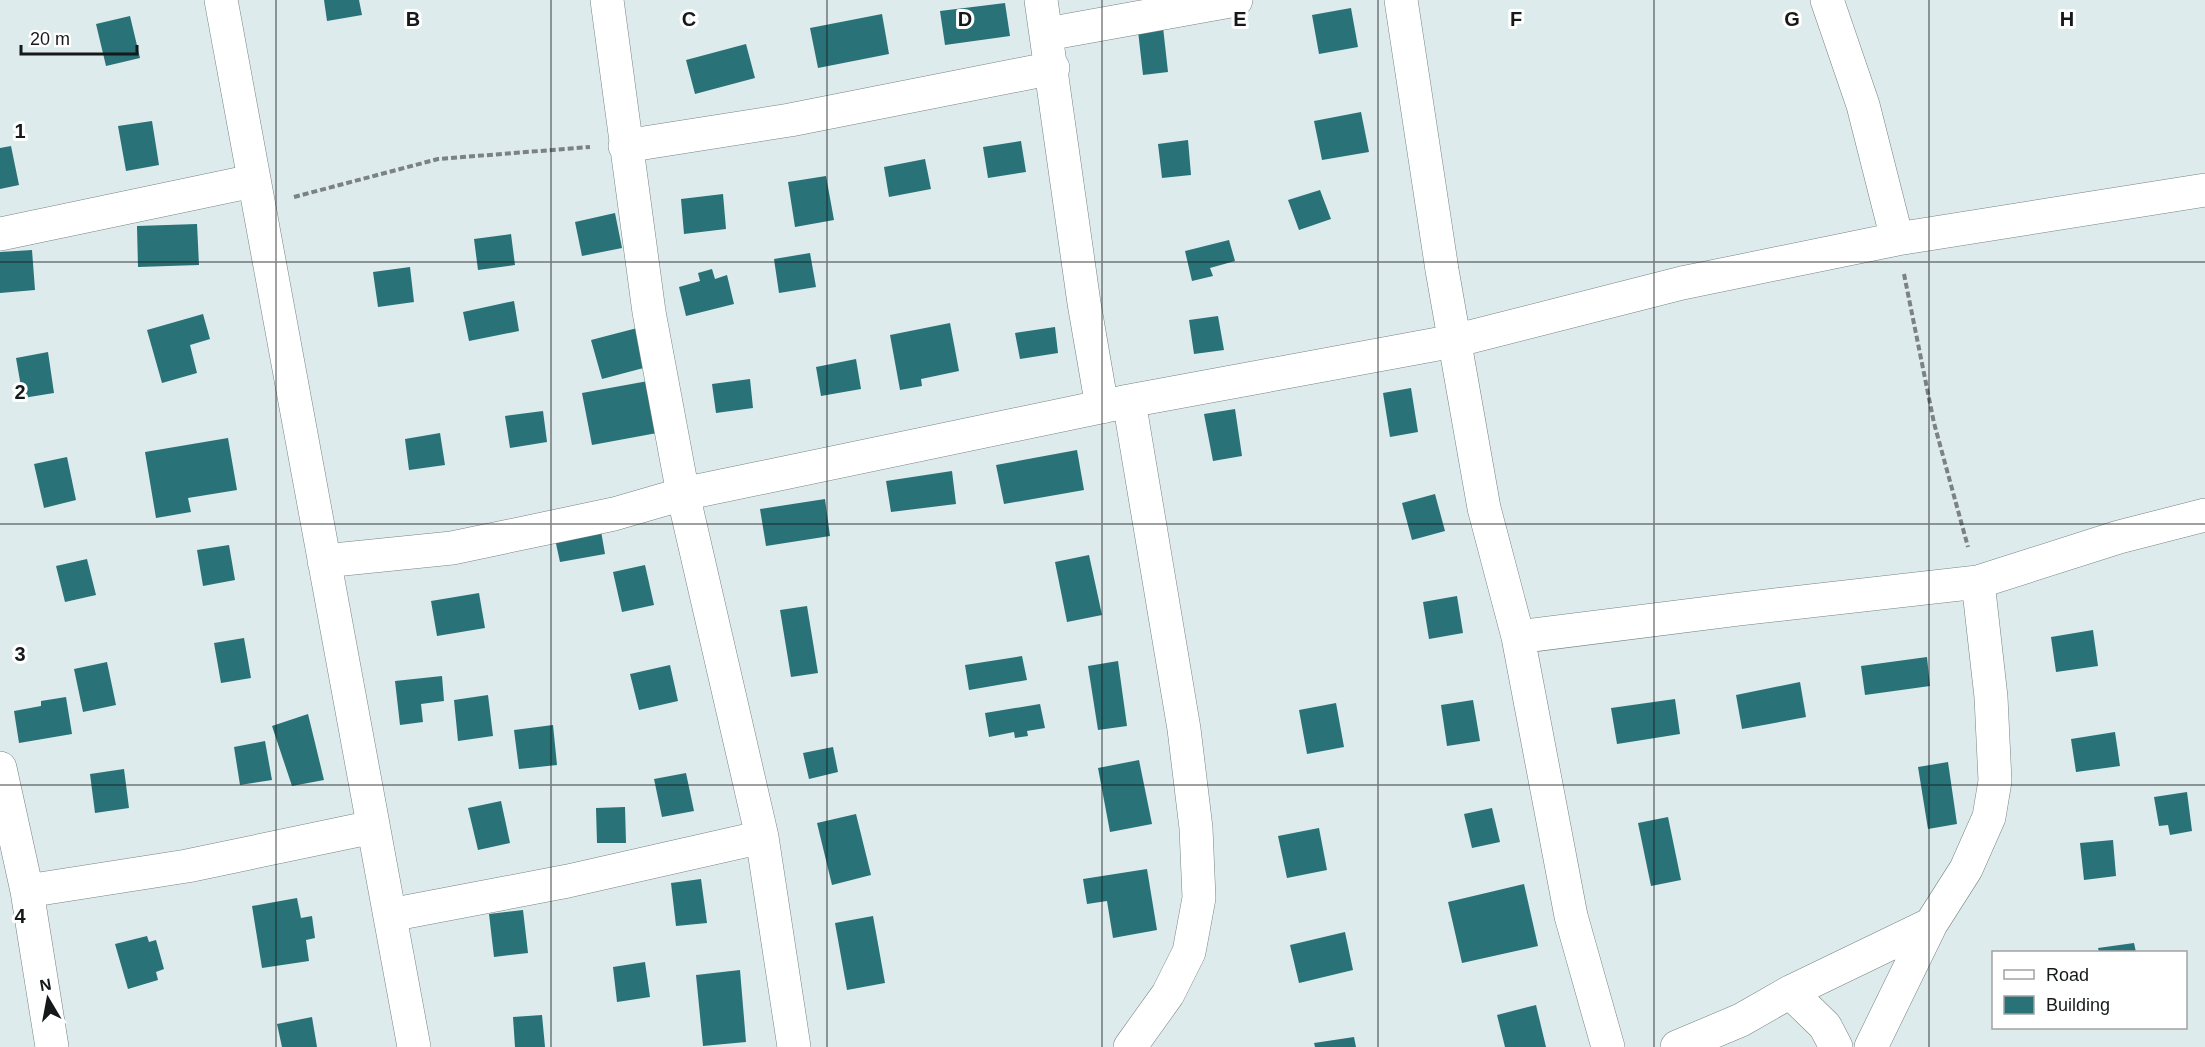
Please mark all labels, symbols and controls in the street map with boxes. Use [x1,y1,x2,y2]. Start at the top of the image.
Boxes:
text: B [406,8,420,30]
text: C [682,8,696,30]
text: D [958,8,972,30]
text: E [1233,8,1247,30]
text: F [1510,8,1522,30]
text: G [1784,8,1800,30]
text: H [2060,8,2074,30]
scale bar [21,18,136,56]
text: 20 m [30,29,70,49]
text: 1 [14,120,26,142]
text: 2 [14,381,26,403]
text: 3 [14,643,26,665]
text: 4 [14,905,26,927]
legend [1992,951,2187,1029]
text: Road [2046,965,2089,985]
north arrow [18,969,78,1029]
text: N [38,975,53,994]
text: Building [2046,995,2110,1015]

